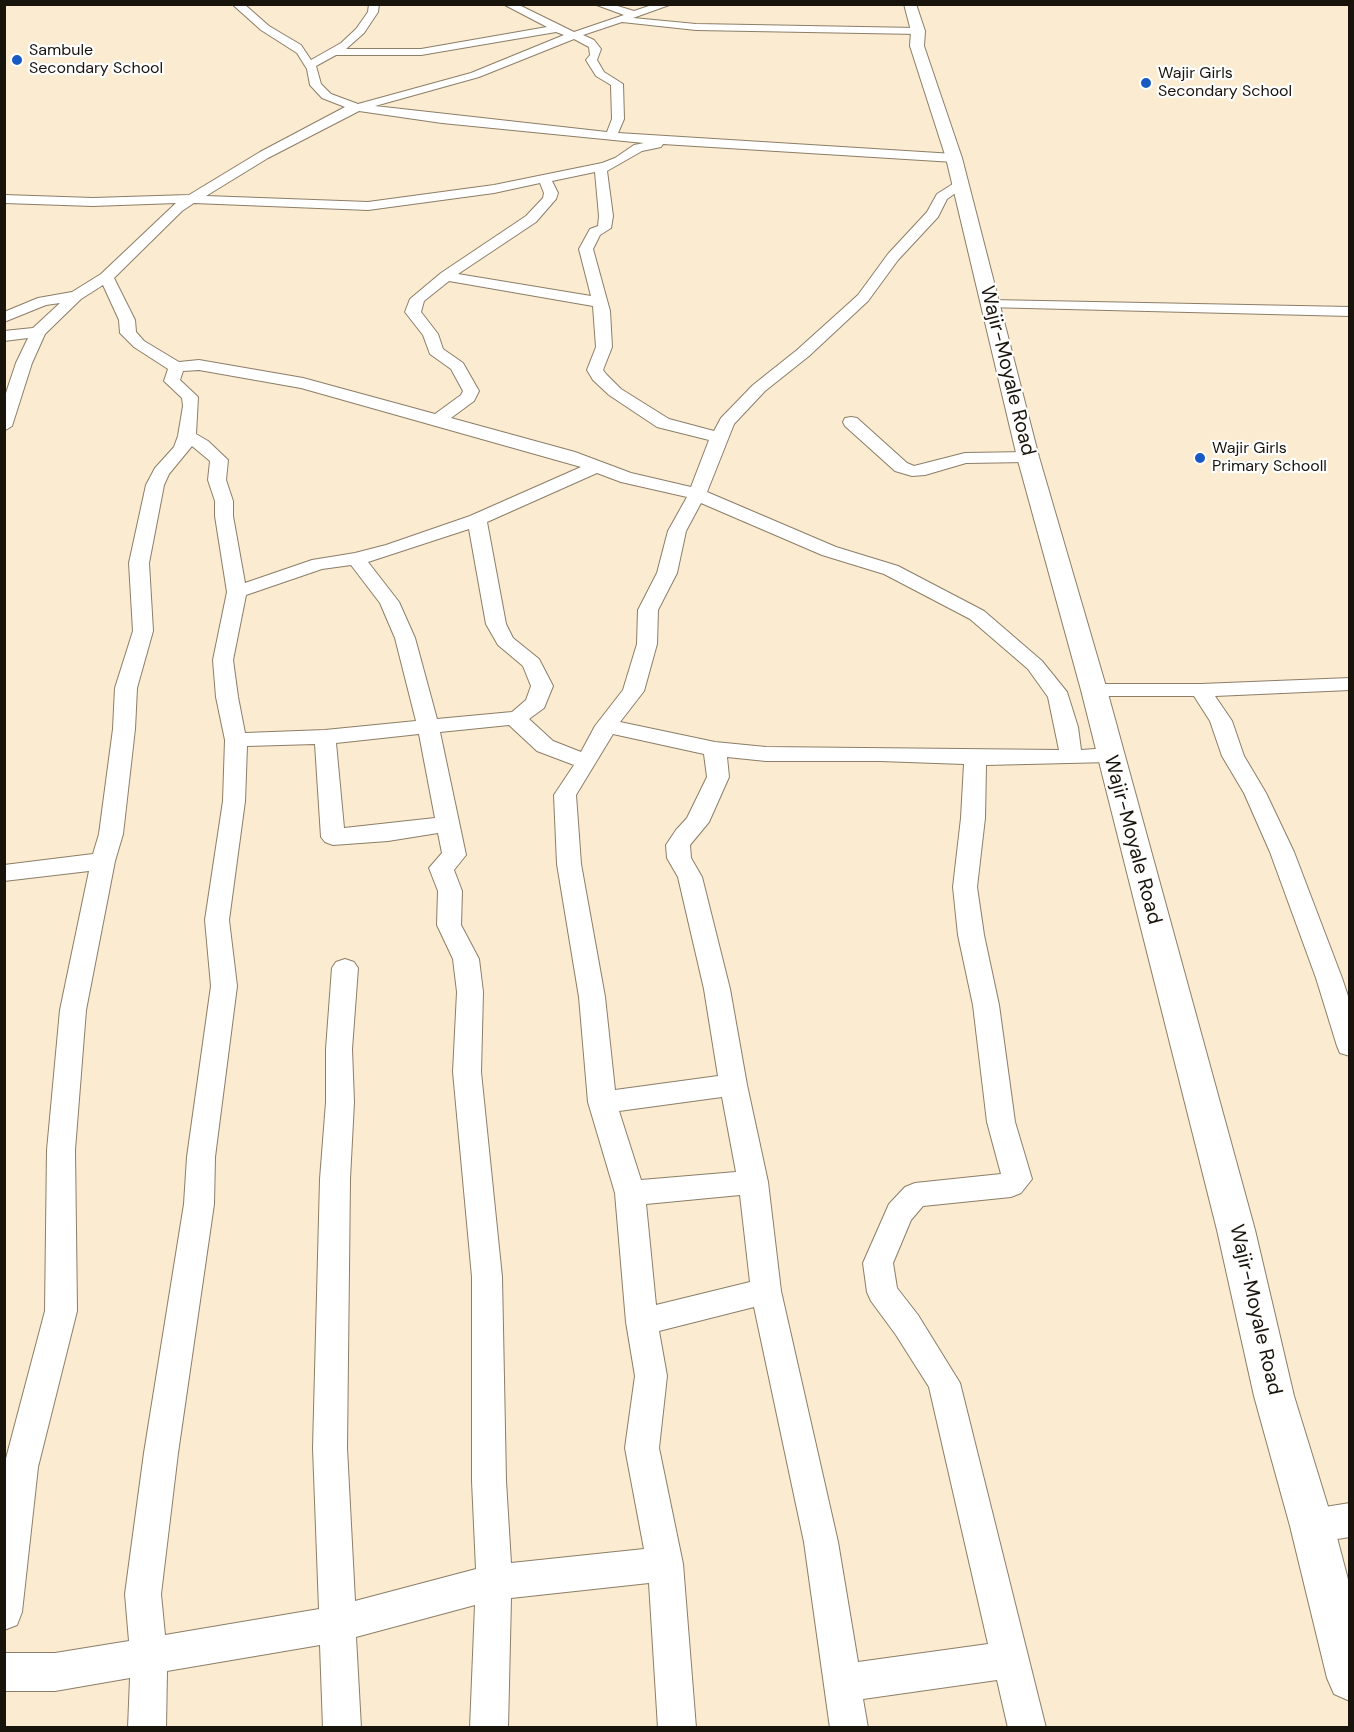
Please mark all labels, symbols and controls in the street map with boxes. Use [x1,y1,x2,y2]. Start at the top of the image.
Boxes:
place label: Sambule Secondary School [29,41,163,79]
marker: Sambule Secondary School [10,53,24,67]
place label: Wajir Girls Secondary School [1158,64,1292,102]
marker: Wajir Girls Secondary School [1139,76,1153,90]
street label: Wajir-Moyale Road [974,284,1040,458]
place label: Wajir Girls Primary Schooll [1212,439,1327,477]
marker: Wajir Girls Primary Schooll [1193,451,1207,465]
street label: Wajir-Moyale Road [1098,753,1166,927]
street label: Wajir-Moyale Road [1224,1222,1286,1398]

